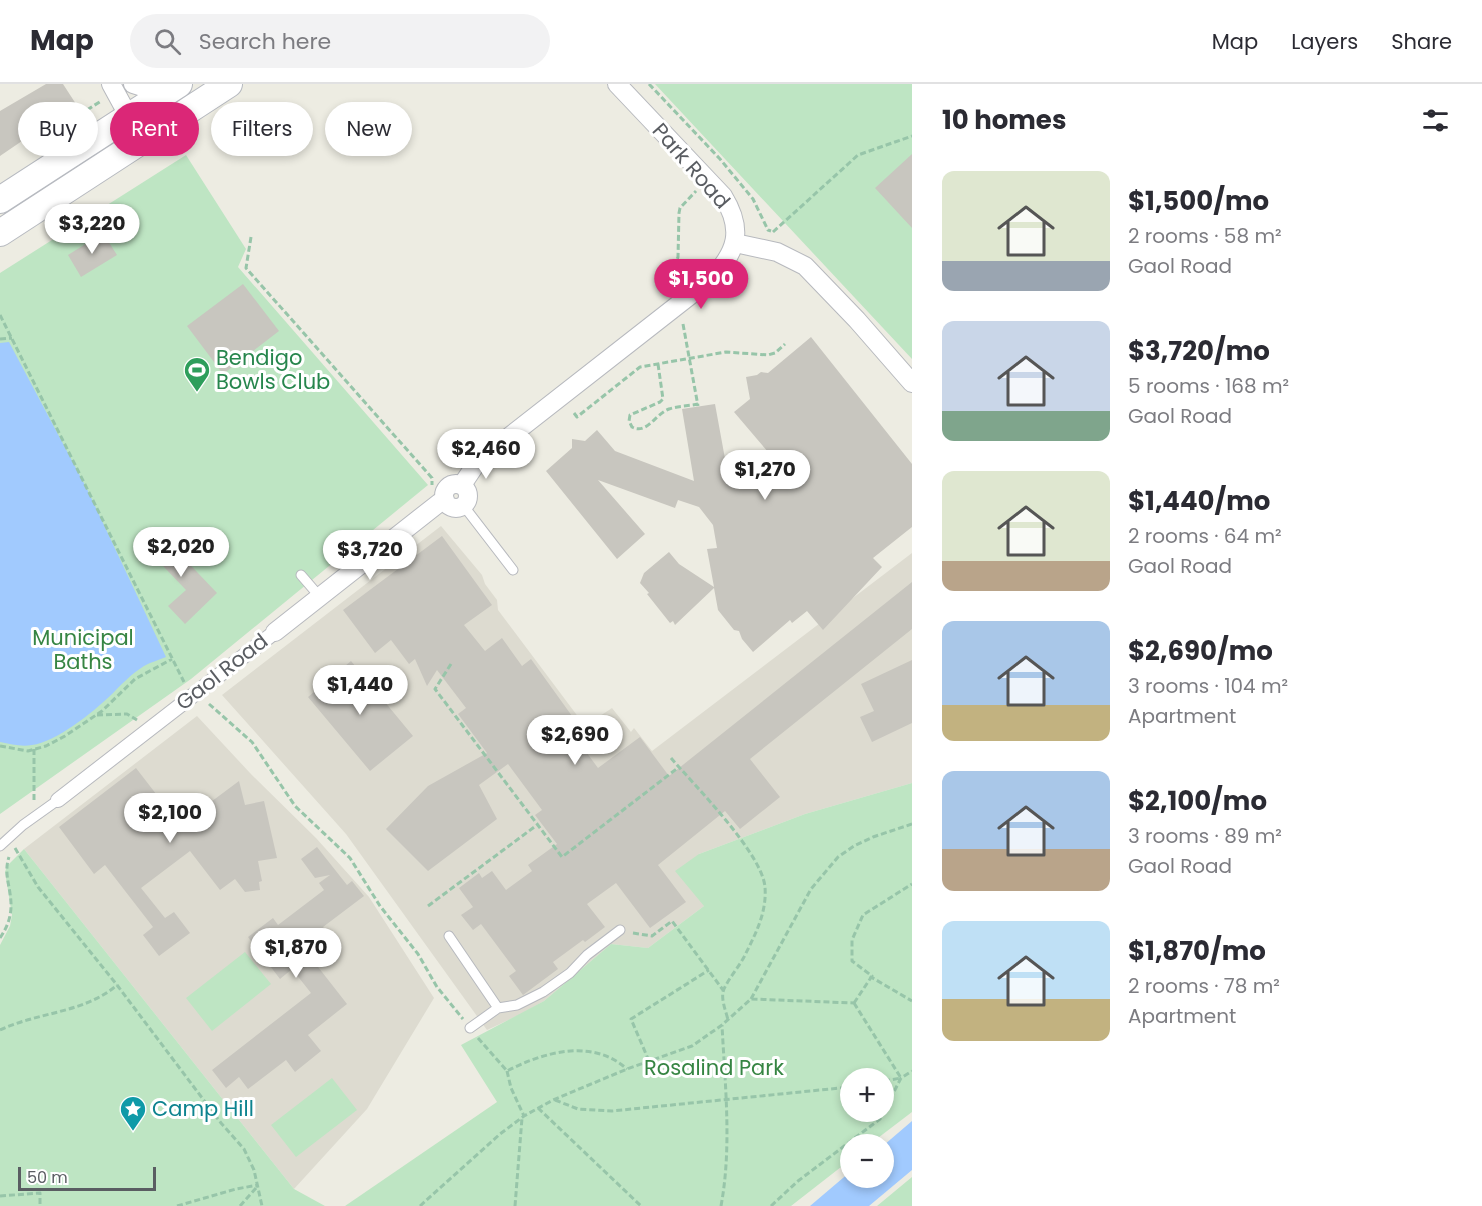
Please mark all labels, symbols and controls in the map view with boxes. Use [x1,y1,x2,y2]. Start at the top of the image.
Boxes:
search box [130,14,550,68]
text: Map [30,21,94,60]
icon: search [151,25,184,58]
text: Search here [199,26,331,57]
text: Map [1212,27,1258,56]
text: Layers [1291,27,1358,56]
text: Share [1391,27,1452,56]
chip: Buy [18,102,98,156]
chip: Rent [110,102,199,156]
chip: Filters [211,102,313,156]
chip: New [325,102,412,156]
text: 10 homes [942,102,1066,138]
icon: filters [1419,104,1452,137]
street label: Park Road [646,116,737,215]
text: $1,500/mo [1128,183,1269,219]
icon: home [990,195,1062,267]
pin: $3,220 [43,204,141,255]
text: $3,220 [59,209,125,237]
text: 2 rooms · 58 m² [1128,222,1282,250]
text: Gaol Road [1128,252,1232,280]
pin: $1,500 [652,259,750,310]
text: $1,500 [668,264,734,292]
text: $3,720/mo [1128,333,1270,369]
place label: Bendigo Bowls Club [216,343,330,396]
icon: home [990,345,1062,417]
sports icon: Bendigo Bowls Club [182,355,212,393]
text: 5 rooms · 168 m² [1128,372,1289,400]
text: Gaol Road [1128,402,1232,430]
pin: $2,460 [437,429,535,480]
text: $2,460 [451,434,521,462]
pin: $1,270 [716,450,814,501]
text: $1,270 [734,455,796,483]
text: $1,440/mo [1128,483,1270,519]
icon: home [990,495,1062,567]
text: 2 rooms · 64 m² [1128,522,1282,550]
pin: $2,020 [132,527,230,578]
pin: $3,720 [321,530,419,581]
text: $2,020 [147,532,215,560]
text: $3,720 [337,535,403,563]
text: Gaol Road [1128,552,1232,580]
park label: Municipal Baths [32,623,134,676]
street label: Gaol Road [170,627,274,717]
text: $2,690/mo [1128,633,1273,669]
icon: home [990,645,1062,717]
pin: $1,440 [311,665,409,716]
text: $1,440 [327,670,393,698]
text: 3 rooms · 104 m² [1128,672,1288,700]
text: Apartment [1128,702,1236,730]
pin: $2,690 [526,715,624,766]
text: $2,690 [541,720,609,748]
text: $2,100/mo [1128,783,1267,819]
pin: $2,100 [121,793,219,844]
icon: home [990,795,1062,867]
text: $2,100 [138,798,202,826]
text: 3 rooms · 89 m² [1128,822,1282,850]
text: Gaol Road [1128,852,1232,880]
pin: $1,870 [247,928,345,979]
text: $1,870 [264,933,328,961]
text: $1,870/mo [1128,933,1266,969]
icon: home [990,945,1062,1017]
text: 2 rooms · 78 m² [1128,972,1280,1000]
text: Apartment [1128,1002,1236,1030]
park label: Rosalind Park [644,1053,784,1082]
map controls [840,1068,894,1188]
button: + [840,1068,894,1122]
place icon: Camp Hill [118,1094,148,1132]
place label: Camp Hill [152,1094,254,1123]
button: − [840,1134,894,1188]
scale bar [18,1164,156,1192]
text: 50 m [27,1166,68,1189]

